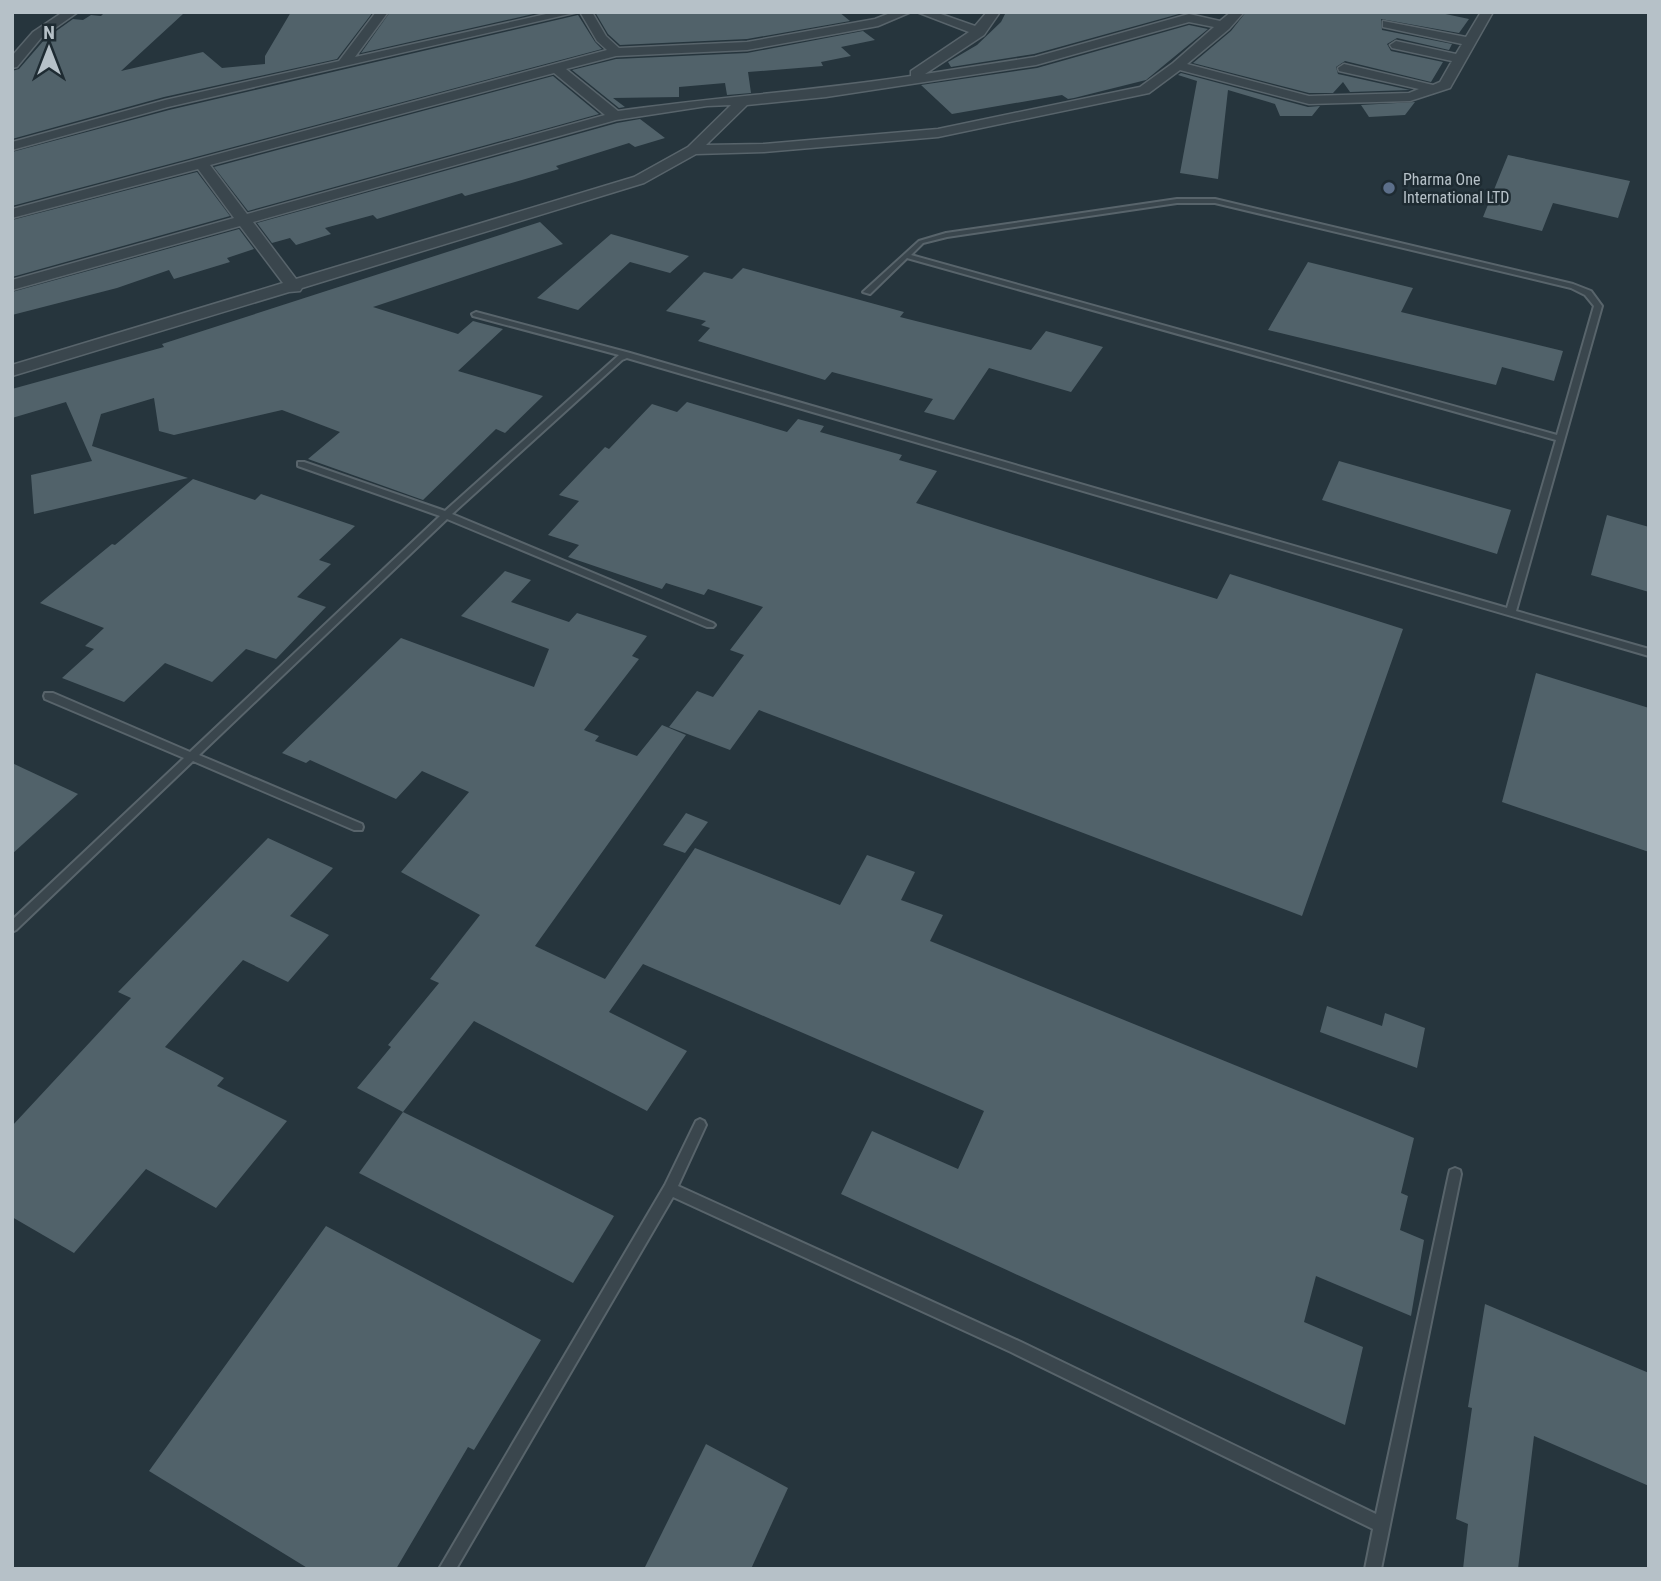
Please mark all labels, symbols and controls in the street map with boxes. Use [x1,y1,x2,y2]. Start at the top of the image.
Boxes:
north arrow [14,14,84,84]
text: N [43,21,55,44]
place label: Pharma One International LTD [1403,170,1509,207]
marker: Pharma One International LTD [1381,180,1397,196]

